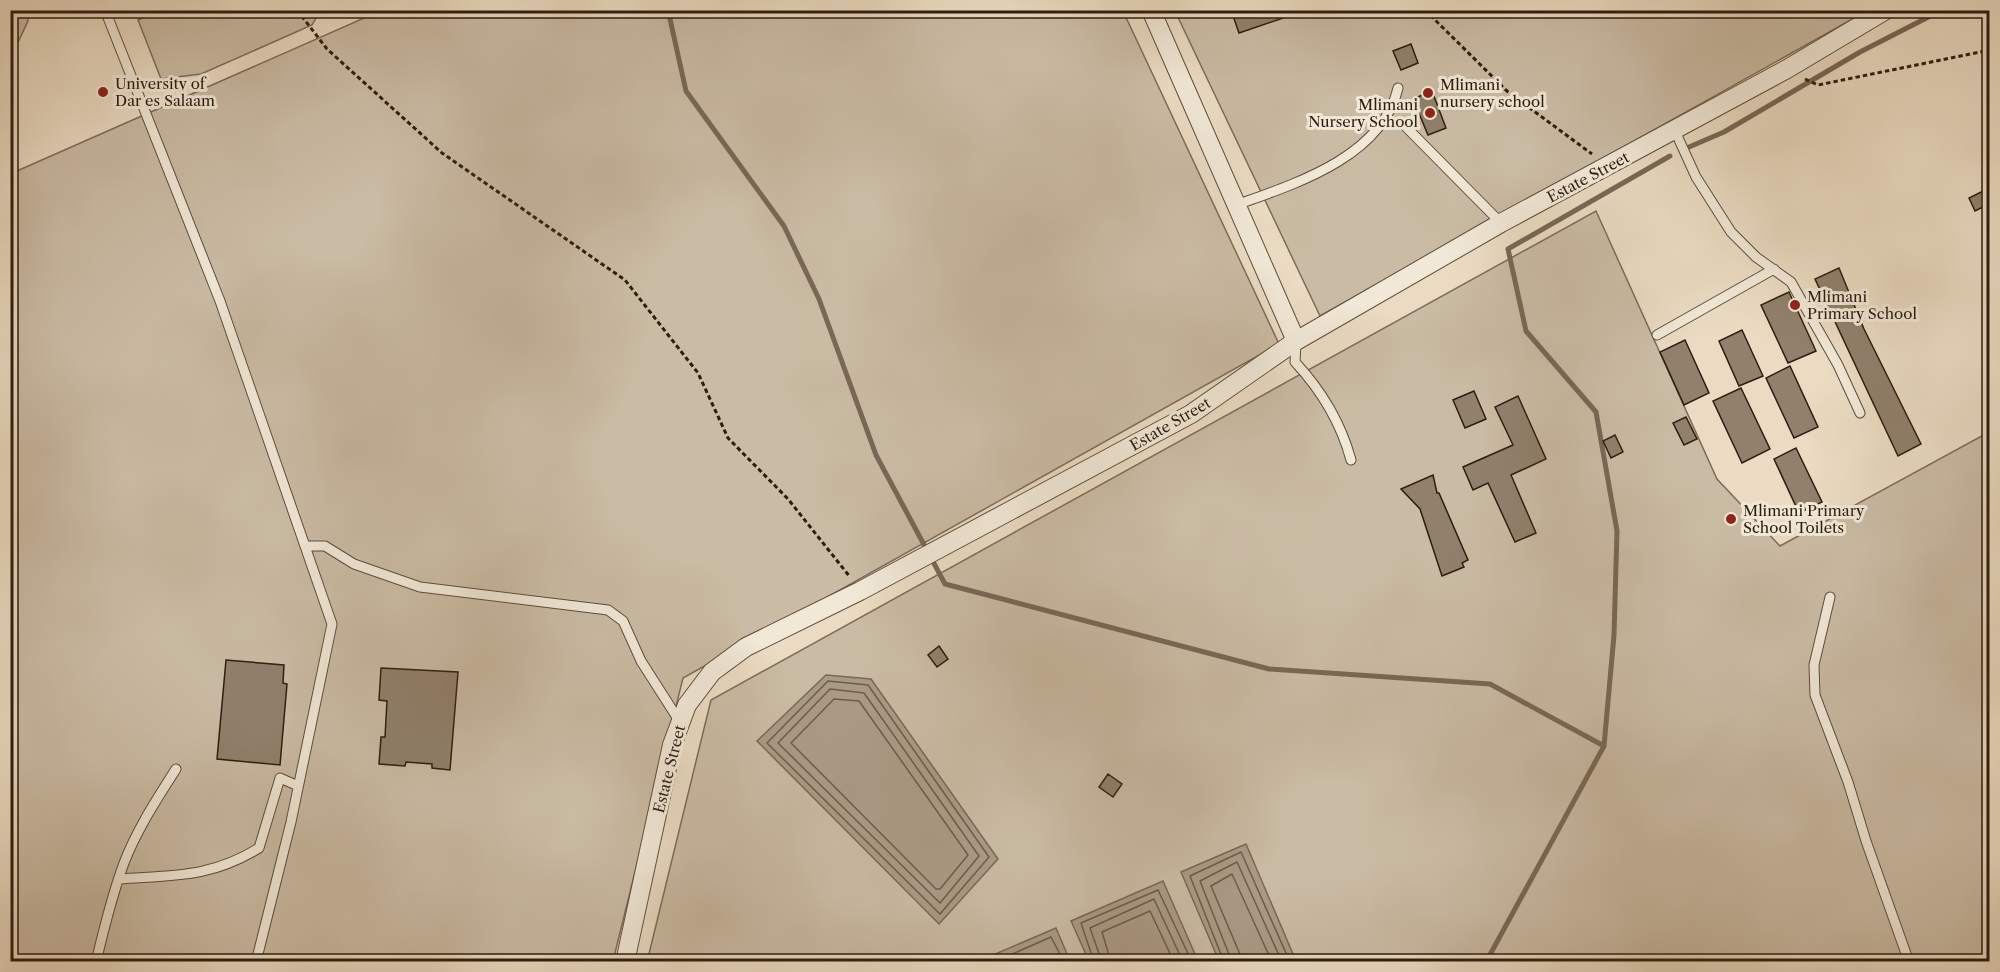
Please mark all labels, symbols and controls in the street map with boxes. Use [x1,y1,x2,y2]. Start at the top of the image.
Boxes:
place label: University of Dar es Salaam [115,74,215,110]
place label: Mlimani nursery school [1440,75,1545,111]
marker: University of Dar es Salaam [96,85,110,99]
marker: Mlimani nursery school [1421,86,1435,100]
place label: Mlimani Nursery School [1308,95,1419,131]
marker: Mlimani Nursery School [1423,106,1437,120]
street label: Estate Street [1544,147,1633,207]
place label: Mlimani Primary School [1807,287,1918,323]
marker: Mlimani Primary School [1788,298,1802,312]
street label: Estate Street [1126,393,1214,455]
place label: Mlimani Primary School Toilets [1743,501,1865,537]
marker: Mlimani Primary School Toilets [1724,512,1738,526]
street label: Estate Street [649,722,689,815]

